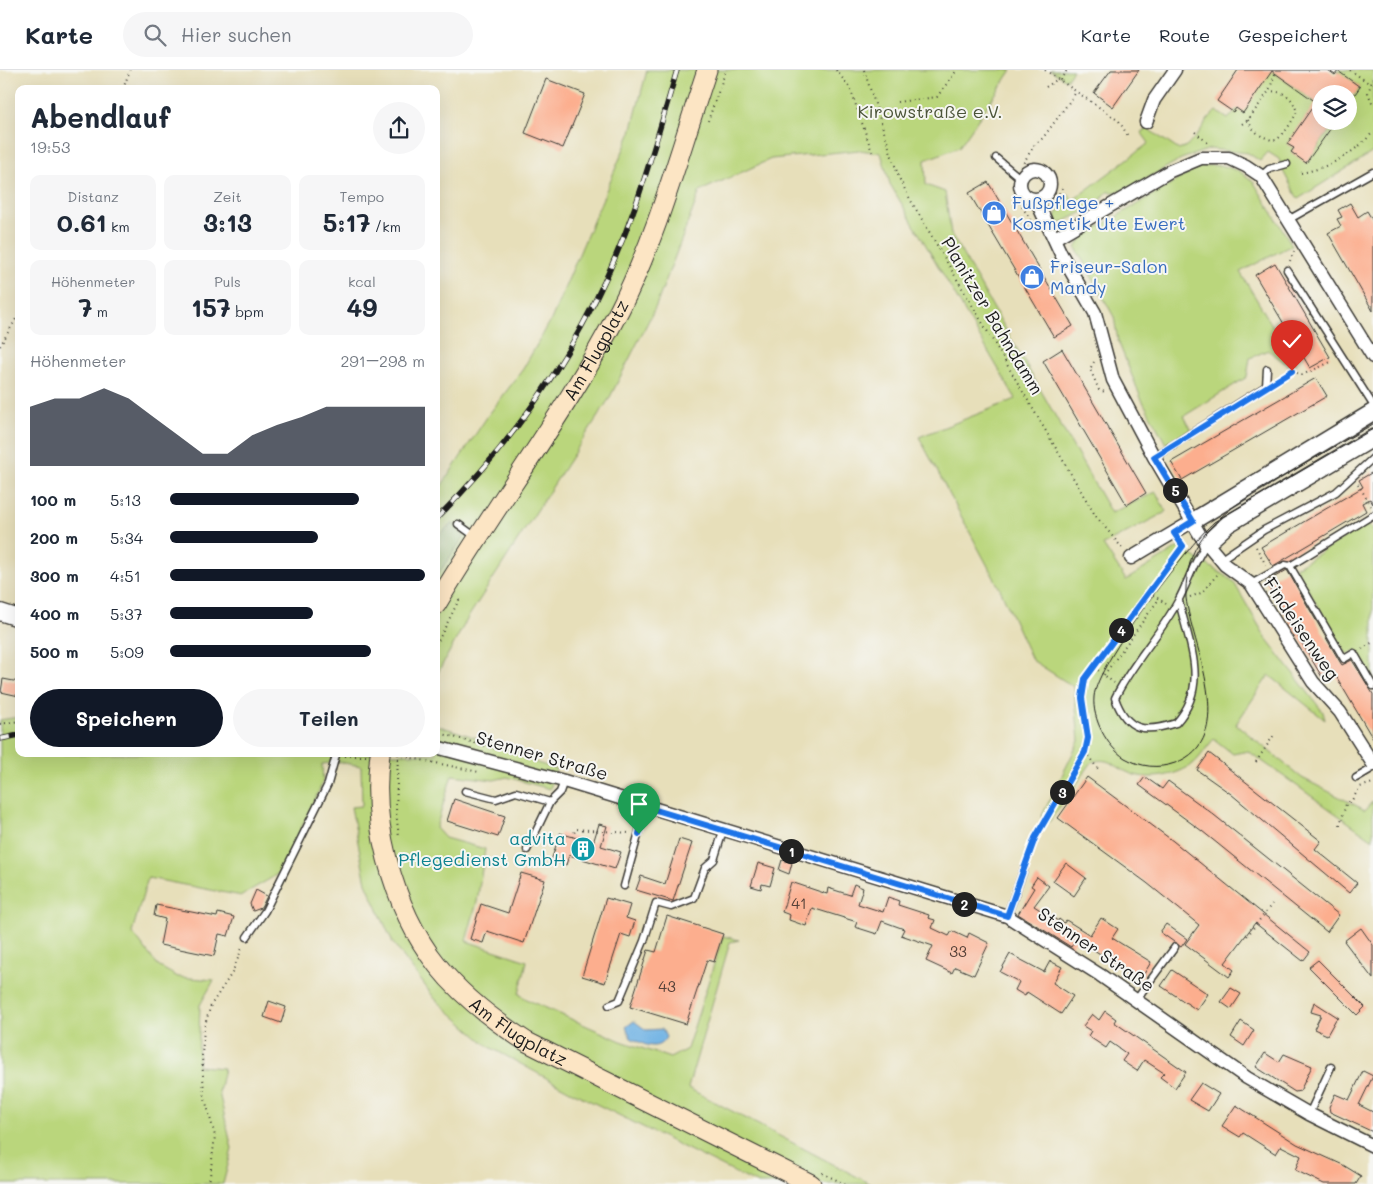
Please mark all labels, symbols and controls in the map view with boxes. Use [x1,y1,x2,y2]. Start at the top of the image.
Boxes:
search box [123,12,473,57]
text: Karte [25,19,93,50]
icon: search [141,21,169,49]
text: Hier suchen [181,22,292,47]
text: Karte [1081,23,1131,47]
text: Route [1159,23,1210,47]
text: Gespeichert [1238,23,1348,47]
map controls [1312,85,1357,130]
button: layers [1312,85,1357,130]
text: Abendlauf [30,99,171,135]
park label: Kirowstraße e.V. [857,99,1003,123]
button: share [373,102,425,154]
text: 19:53 [30,136,70,157]
text: Distanz [68,187,119,206]
text: Zeit [213,187,242,206]
text: Tempo [340,187,384,206]
place label: Fußpflege + Kosmetik Ute Ewert [1012,190,1186,235]
shop icon: Fußpflege + Kosmetik Ute Ewert [981,200,1007,226]
text: 0.61 [57,206,107,238]
text: 3:13 [203,206,252,238]
text: 5:17 [323,206,370,238]
text: km [107,217,130,236]
text: /km [370,217,401,236]
street label: Planitzer Bahndamm [936,232,1049,399]
place label: Friseur-Salon Mandy [1050,254,1168,299]
shop icon: Friseur-Salon Mandy [1019,264,1045,290]
text: Höhenmeter [51,272,135,291]
text: Puls [214,272,241,291]
text: kcal [348,272,376,291]
text: 7 [78,291,92,323]
text: 157 [191,291,231,323]
text: 49 [346,291,377,323]
street label: Am Flugplatz [557,296,634,405]
text: m [92,302,108,321]
text: bpm [231,302,264,321]
pin [1271,320,1313,371]
icon: check [1278,327,1306,355]
text: Höhenmeter [30,350,126,371]
text: 291–298 m [340,350,425,371]
pin: 5 [1162,478,1188,502]
text: 5 [1171,481,1180,500]
text: 100 m [30,489,76,510]
text: 5:13 [110,489,141,510]
text: 200 m [30,527,78,548]
text: 5:34 [110,527,143,548]
text: 300 m [30,565,79,586]
text: 4:51 [110,565,141,586]
street label: Findeisenweg [1259,572,1345,684]
text: 400 m [30,603,79,624]
text: 5:37 [110,603,143,624]
pin: 4 [1108,618,1134,642]
text: 4 [1117,621,1126,640]
text: 500 m [30,641,78,662]
text: 5:09 [110,641,144,662]
button: Speichern [30,689,223,747]
button: Teilen [233,689,425,747]
street label: Stenner Straße [474,725,611,785]
pin: 3 [1050,780,1074,804]
pin [618,783,660,834]
text: 3 [1058,783,1067,802]
icon: arrive [625,790,653,818]
place label: advita Pflegedienst GmbH [398,826,566,871]
building icon: advita Pflegedienst GmbH [570,836,596,862]
pin: 1 [778,838,804,864]
text: 1 [788,842,795,861]
pin: 2 [952,892,976,916]
house number: 41 [791,893,807,913]
text: 2 [961,895,968,914]
street label: Stenner Straße [1034,901,1160,997]
house number: 33 [949,941,967,961]
house number: 43 [658,976,676,996]
street label: Am Flugplatz [464,991,572,1071]

